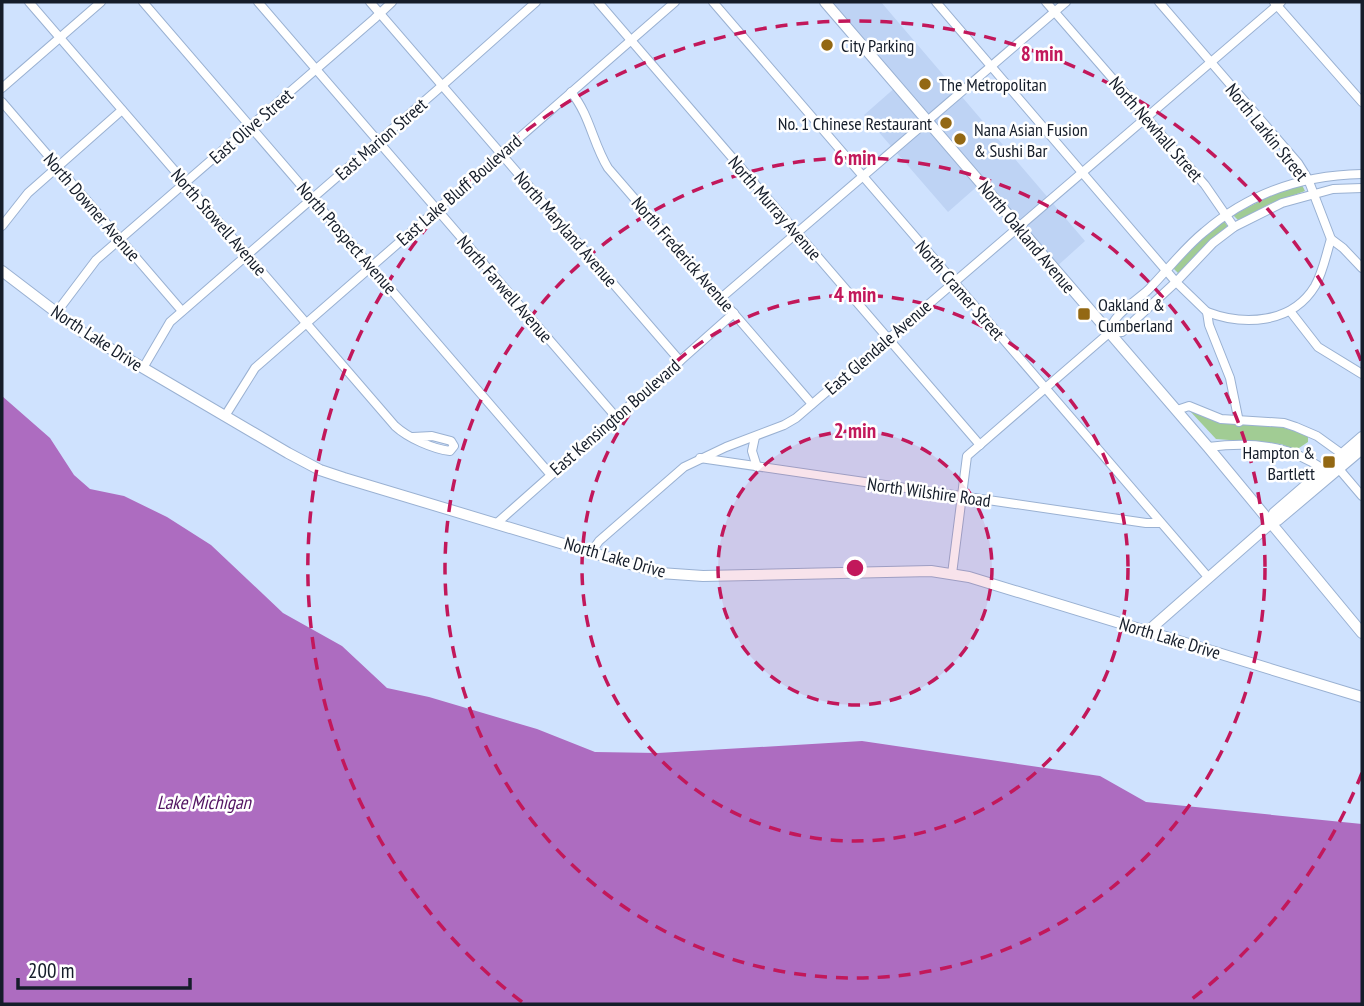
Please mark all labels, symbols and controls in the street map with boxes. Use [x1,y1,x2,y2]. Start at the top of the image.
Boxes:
place label: City Parking [841,34,914,57]
marker: City Parking [819,37,835,53]
text: 8 min [1021,40,1063,67]
street label: North Newhall Street [1104,72,1208,186]
place label: The Metropolitan [939,73,1047,96]
marker: The Metropolitan [917,76,933,92]
street label: North Larkin Street [1221,79,1313,185]
street label: East Olive Street [204,83,298,169]
street label: East Marion Street [330,93,432,185]
place label: No. 1 Chinese Restaurant [778,112,932,135]
marker: No. 1 Chinese Restaurant [938,115,954,131]
place label: Nana Asian Fusion & Sushi Bar [974,118,1088,162]
street label: East Lake Bluff Boulevard [392,129,526,251]
marker: Nana Asian Fusion & Sushi Bar [952,131,968,147]
text: 6 min [834,144,876,171]
street label: North Downer Avenue [39,148,145,266]
street label: North Murray Avenue [723,151,827,265]
street label: North Stowell Avenue [166,164,272,280]
street label: North Maryland Avenue [509,166,623,292]
street label: North Oakland Avenue [973,176,1081,298]
street label: North Prospect Avenue [292,177,402,299]
street label: North Frederick Avenue [627,192,739,316]
street label: North Farwell Avenue [452,231,558,347]
street label: North Cramer Street [910,235,1010,345]
text: 4 min [834,281,876,308]
place label: Oakland & Cumberland [1098,293,1173,337]
street label: East Glendale Avenue [820,294,936,400]
street label: North Lake Drive [47,300,147,376]
marker: Oakland & Cumberland [1076,306,1092,322]
street label: East Kensington Boulevard [545,354,685,480]
text: 2 min [834,417,876,444]
place label: Hampton & Bartlett [1242,441,1315,485]
marker: Hampton & Bartlett [1321,454,1337,470]
street label: North Wilshire Road [866,472,992,512]
street label: North Lake Drive [562,532,668,582]
centre of rings [843,556,867,580]
street label: North Lake Drive [1117,612,1223,664]
water label: Lake Michigan [157,790,253,814]
scale bar [18,946,189,990]
text: 200 m [28,957,74,984]

